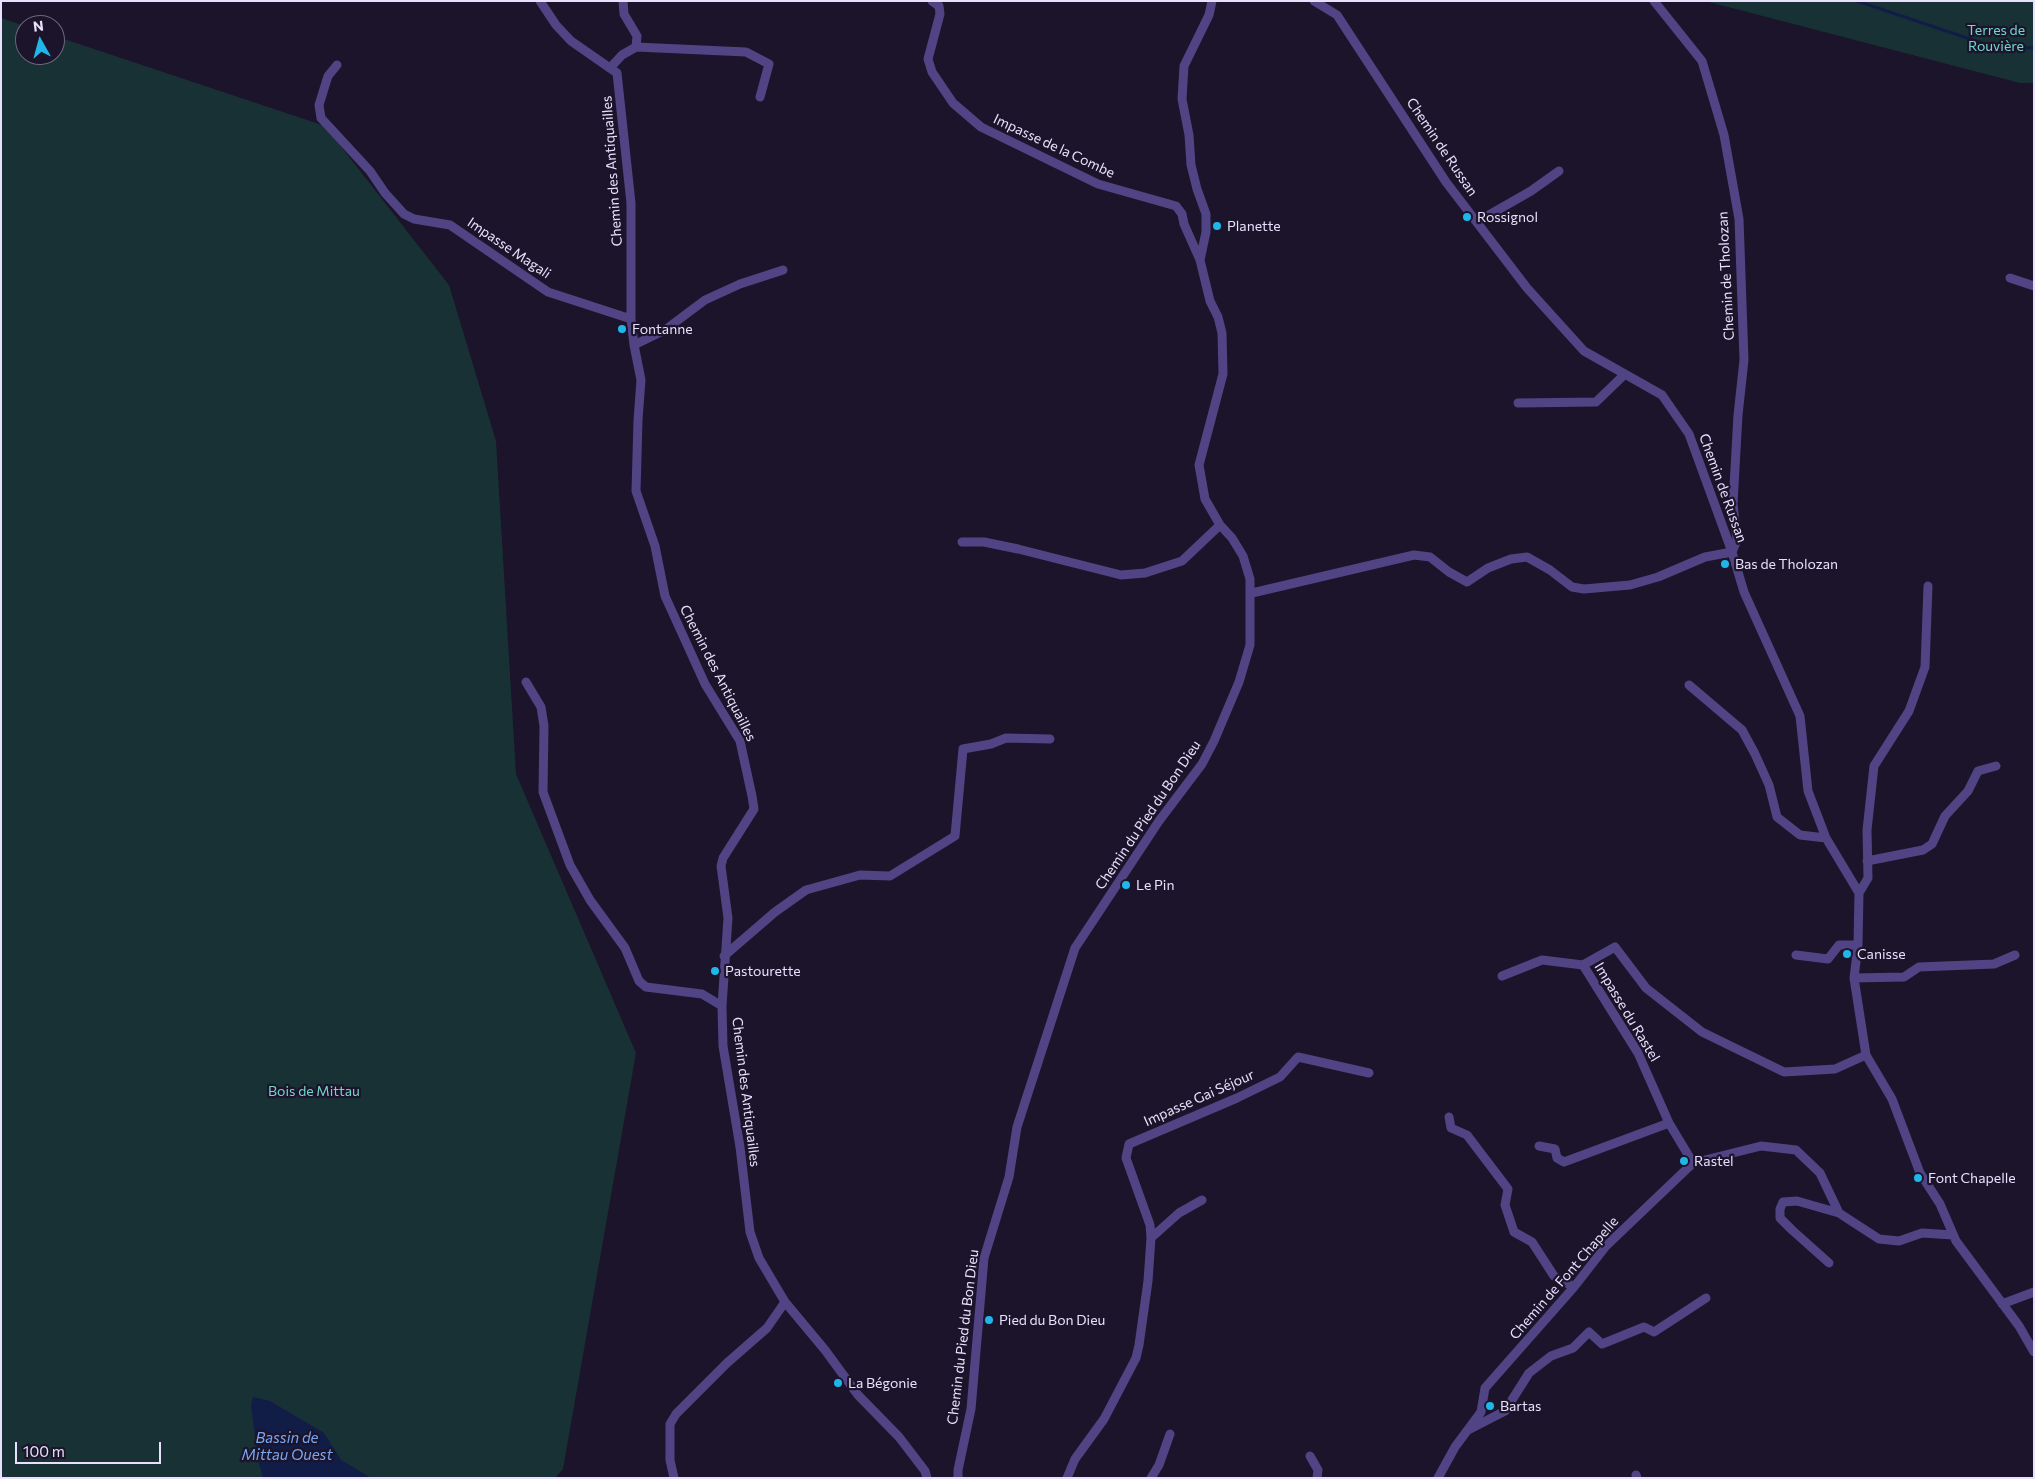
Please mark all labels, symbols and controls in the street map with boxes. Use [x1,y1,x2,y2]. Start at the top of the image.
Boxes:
north arrow [15,15,65,65]
text: N [32,17,44,35]
park label: Terres de Rouvière [1967,22,2025,54]
street label: Chemin des Antiquailles [598,95,626,247]
street label: Chemin de Russan [1403,95,1481,199]
street label: Impasse de la Combe [991,110,1117,182]
place label: Rossignol [1477,209,1538,225]
marker: Rossignol [1461,211,1473,223]
street label: Chemin de Tholozan [1714,211,1738,341]
street label: Impasse Magali [464,214,554,282]
place label: Planette [1227,218,1281,234]
marker: Planette [1211,220,1223,232]
place label: Fontanne [632,321,693,337]
marker: Fontanne [616,323,628,335]
street label: Chemin de Russan [1695,431,1751,545]
place label: Bas de Tholozan [1735,556,1838,572]
marker: Bas de Tholozan [1719,558,1731,570]
street label: Chemin des Antiquailles [676,602,760,744]
street label: Chemin du Pied du Bon Dieu [1092,737,1204,893]
place label: Le Pin [1136,877,1174,893]
marker: Le Pin [1120,879,1132,891]
place label: Canisse [1857,946,1906,962]
marker: Canisse [1841,948,1853,960]
street label: Impasse du Rastel [1591,959,1663,1065]
place label: Pastourette [725,963,801,979]
marker: Pastourette [709,965,721,977]
street label: Chemin des Antiquailles [728,1016,764,1168]
street label: Impasse Gai Séjour [1141,1066,1257,1130]
park label: Bois de Mittau [268,1083,360,1099]
place label: Rastel [1694,1153,1734,1169]
marker: Rastel [1678,1155,1690,1167]
place label: Font Chapelle [1928,1170,2016,1186]
marker: Font Chapelle [1912,1172,1924,1184]
street label: Chemin de Font Chapelle [1506,1213,1622,1343]
street label: Chemin du Pied du Bon Dieu [944,1248,982,1426]
place label: Pied du Bon Dieu [999,1312,1105,1328]
marker: Pied du Bon Dieu [983,1314,995,1326]
place label: La Bégonie [848,1375,917,1391]
marker: La Bégonie [832,1377,844,1389]
place label: Bartas [1500,1398,1541,1414]
marker: Bartas [1484,1400,1496,1412]
water label: Bassin de Mittau Ouest [241,1429,333,1464]
scale bar [18,1432,164,1464]
text: 100 m [23,1442,65,1460]

